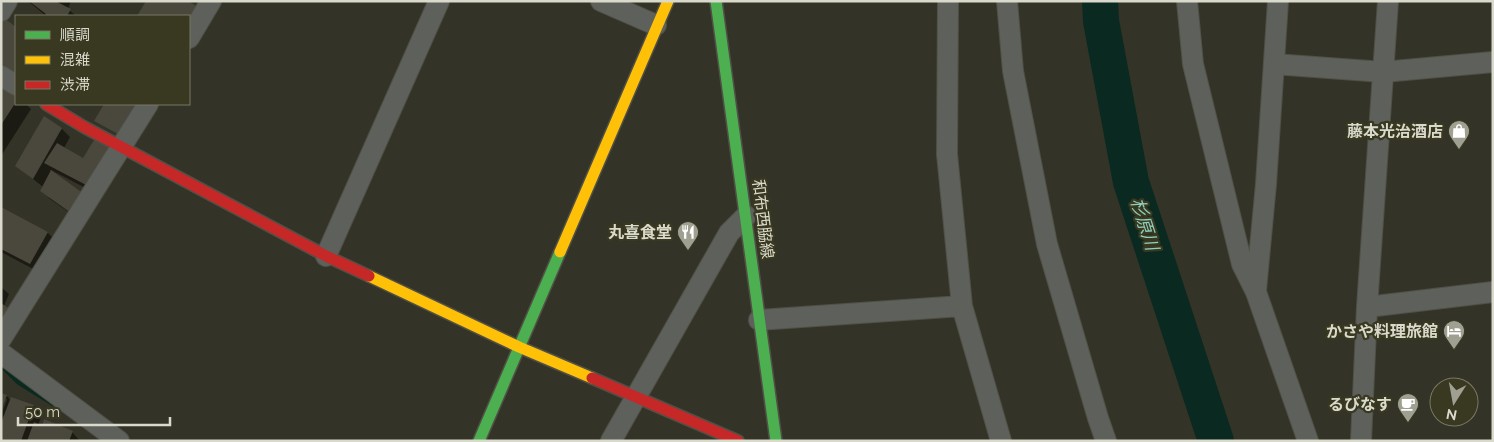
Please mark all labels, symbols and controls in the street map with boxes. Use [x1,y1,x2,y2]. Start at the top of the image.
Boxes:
legend [15,15,190,105]
text: 順調 [60,26,90,44]
text: 混雑 [60,51,90,69]
text: 渋滞 [60,76,90,94]
shop icon: 藤本光治酒店 [1447,119,1471,150]
place label: 藤本光治酒店 [1347,122,1443,141]
street label: 和布西脇線 [749,178,777,260]
water label: 杉原川 [1127,195,1164,255]
restaurant icon: 丸喜食堂 [676,220,700,251]
place label: 丸喜食堂 [608,223,672,242]
hotel icon: かさや料理旅館 [1442,319,1466,350]
place label: かさや料理旅館 [1326,322,1438,341]
north arrow [1429,377,1479,427]
cafe icon: るびなす [1396,392,1420,423]
scale bar [18,394,170,426]
place label: るびなす [1328,395,1392,414]
text: 50 m [25,403,60,421]
text: N [1445,406,1458,424]

